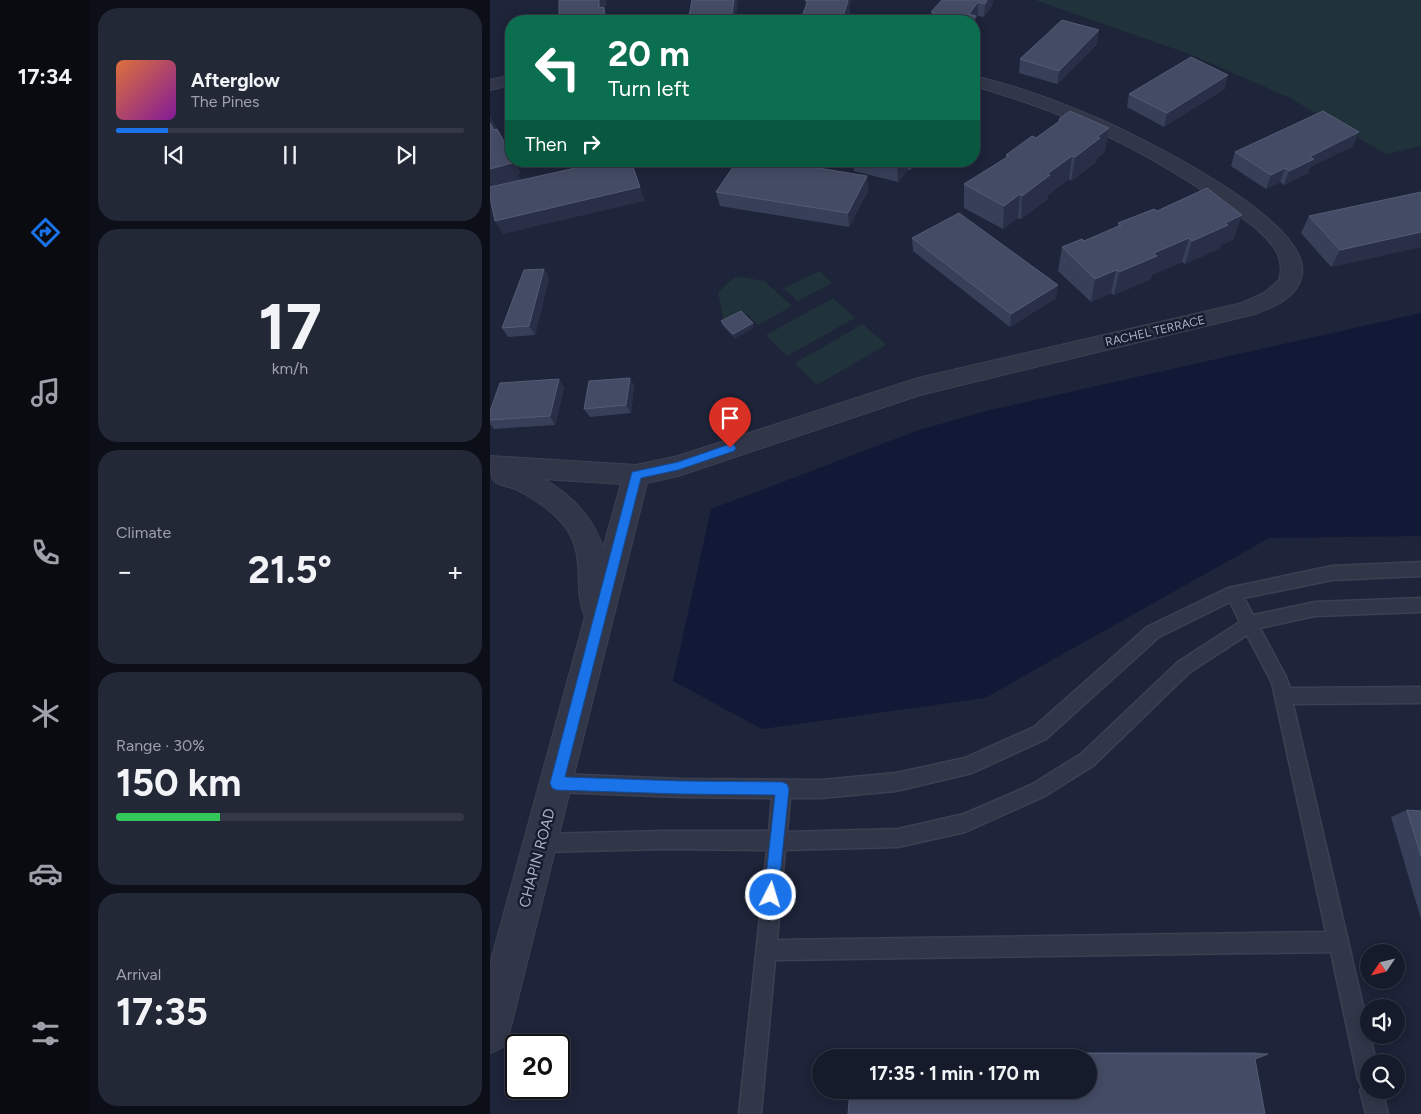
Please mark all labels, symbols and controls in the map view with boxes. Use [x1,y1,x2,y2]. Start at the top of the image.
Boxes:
text: 20 m [608,33,690,75]
icon: left [525,35,590,100]
text: 17:34 [18,63,72,90]
text: Afterglow [191,69,280,92]
text: Turn left [608,75,690,102]
text: The Pines [191,92,260,111]
icon: right [577,130,605,158]
text: Then [525,133,567,156]
icon: previous [160,141,188,169]
icon: pause [276,141,304,169]
icon: next [392,141,420,169]
icon: directions [28,215,63,250]
text: 17 [258,287,322,365]
street label: RACHEL TERRACE [1104,313,1206,349]
text: km/h [272,359,308,378]
icon: music [28,375,63,410]
pin [709,397,751,448]
icon: arrive [716,404,744,432]
text: Climate [116,523,171,542]
icon: phone [28,535,63,570]
text: 21.5° [248,547,332,593]
text: − [116,554,133,588]
text: + [447,554,464,588]
icon: climate [28,696,63,731]
text: Range · 30% [116,736,205,755]
text: 150 km [116,760,241,806]
street label: CHAPIN ROAD [515,806,559,910]
icon: car [28,856,63,891]
position arrow [744,868,796,920]
north arrow [1360,944,1405,989]
map controls [1360,944,1405,1099]
text: Arrival [116,965,161,984]
text: 17:35 [116,989,208,1035]
button: sound [1360,999,1405,1044]
icon: filters [28,1016,63,1051]
speed limit sign: 20 [505,1034,570,1099]
button: search [1360,1054,1405,1099]
text: 17:35 · 1 min · 170 m [869,1062,1040,1085]

